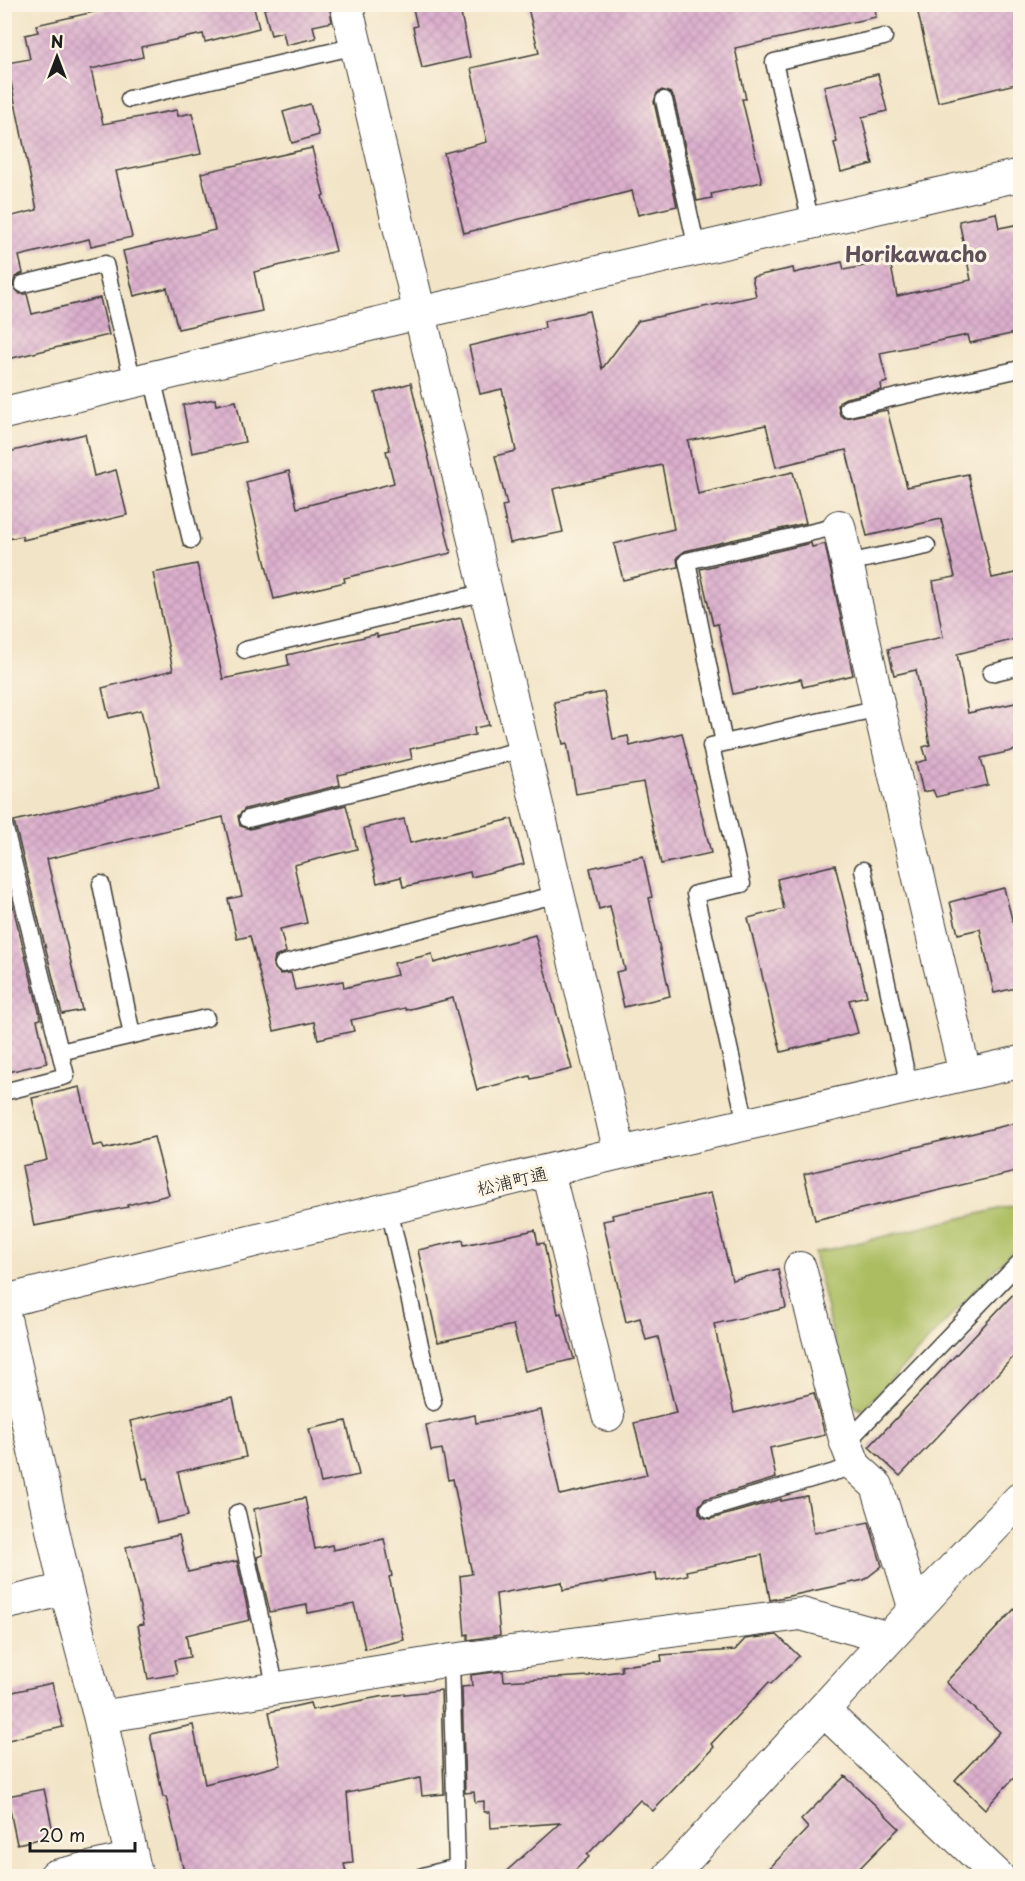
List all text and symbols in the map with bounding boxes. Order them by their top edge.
north arrow [27,27,87,87]
text: N [51,29,63,53]
district label: Horikawacho [845,237,987,269]
street label: 松浦町通 [474,1159,550,1201]
scale bar [30,1815,135,1853]
text: 20 m [39,1821,85,1848]

